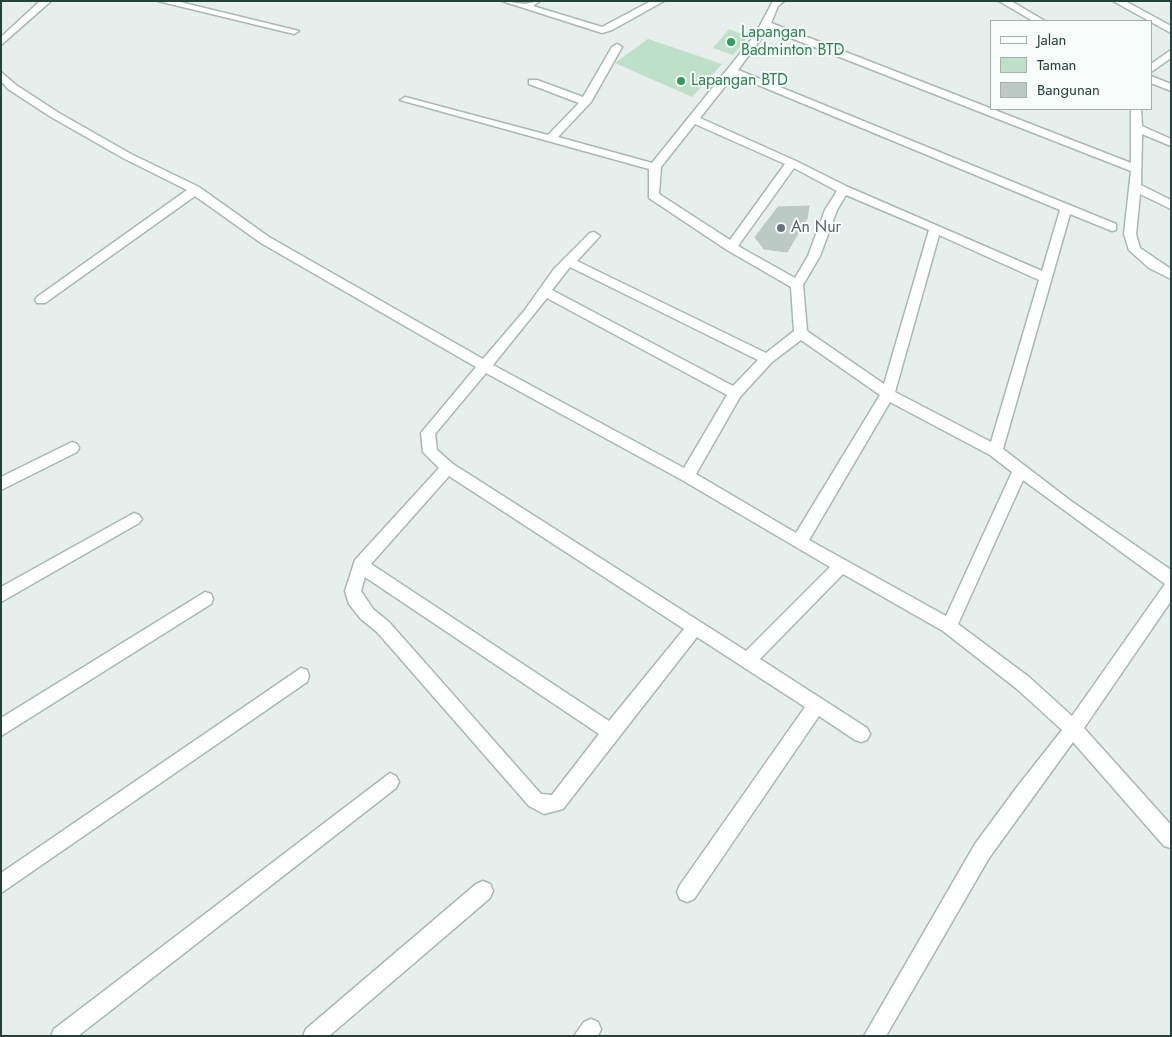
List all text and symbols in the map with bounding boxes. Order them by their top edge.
legend [990,20,1152,110]
place label: Lapangan Badminton BTD [741,23,844,61]
text: Jalan [1037,29,1066,51]
marker: Lapangan Badminton BTD [725,36,737,48]
text: Taman [1037,54,1076,76]
place label: Lapangan BTD [691,71,788,91]
marker: Lapangan BTD [675,75,687,87]
text: Bangunan [1037,79,1100,101]
place label: An Nur [791,218,841,238]
marker: An Nur [775,222,787,234]

